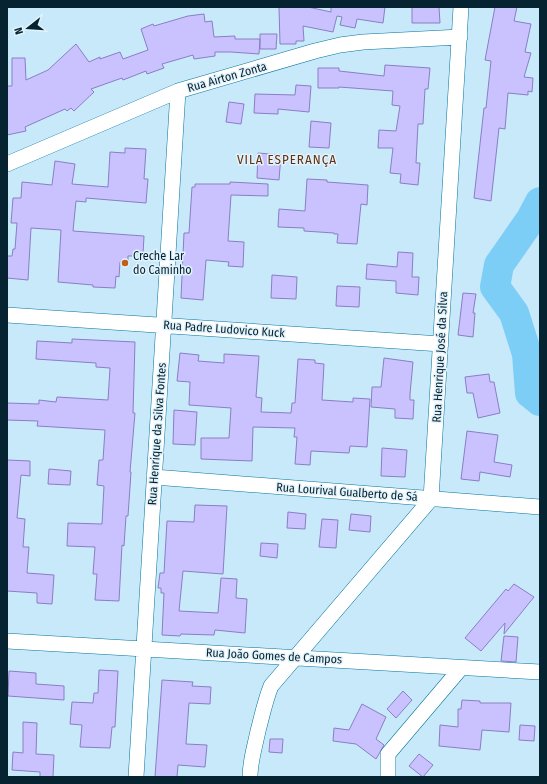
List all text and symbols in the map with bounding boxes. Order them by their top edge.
north arrow [8,8,48,48]
text: N [12,26,26,36]
street label: Rua Airton Zonta [186,59,268,95]
district label: VILA ESPERANÇA [237,152,337,167]
place label: Creche Lar do Caminho [133,249,192,277]
marker: Creche Lar do Caminho [120,258,130,268]
street label: Rua Henrique José da Silva [430,291,450,423]
street label: Rua Padre Ludovico Kuck [163,318,286,340]
street label: Rua Henrique da Silva Fontes [145,362,169,506]
street label: Rua Lourival Gualberto de Sá [276,480,418,504]
street label: Rua João Gomes de Campos [206,645,342,667]

